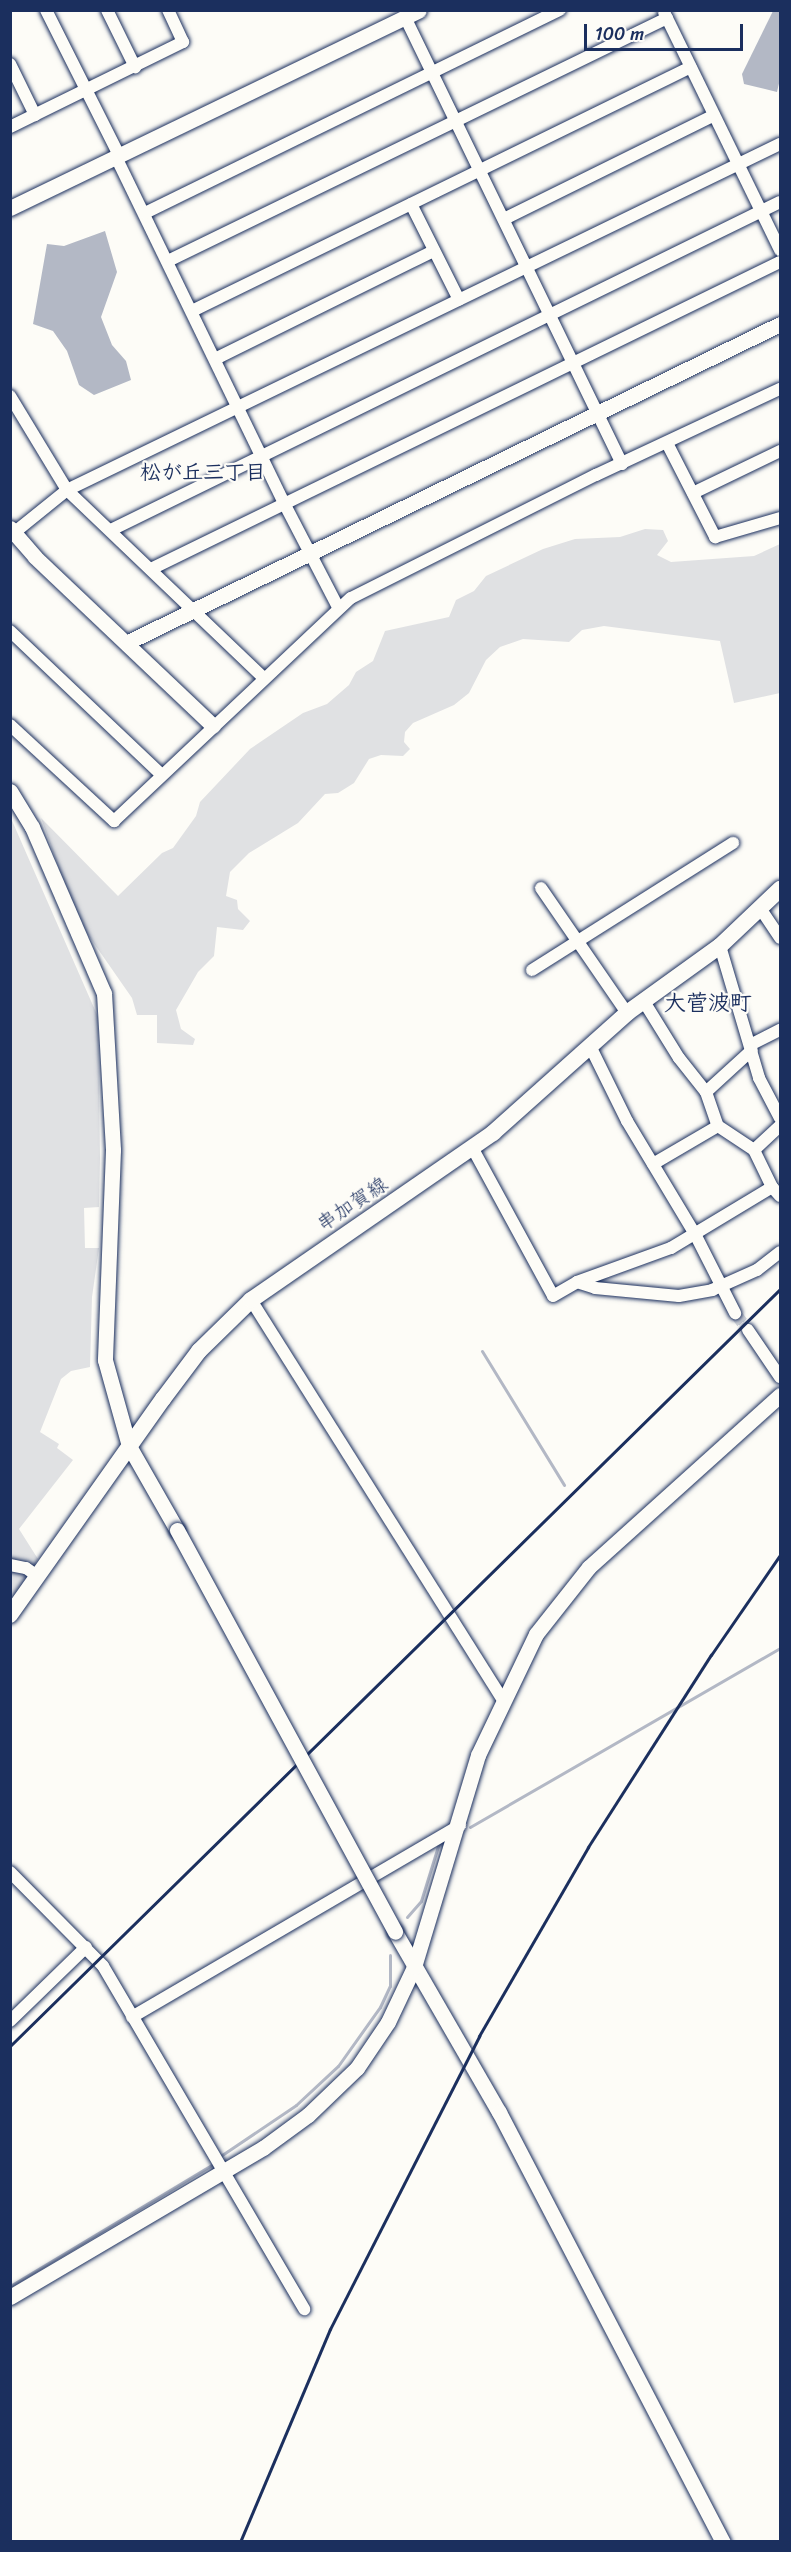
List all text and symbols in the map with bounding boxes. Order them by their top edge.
scale bar [587,12,746,50]
text: 100 m [595,18,644,50]
district label: 松が丘三丁目 [140,459,266,485]
district label: 大菅波町 [664,990,752,1016]
street label: 串加賀線 [312,1172,392,1236]

